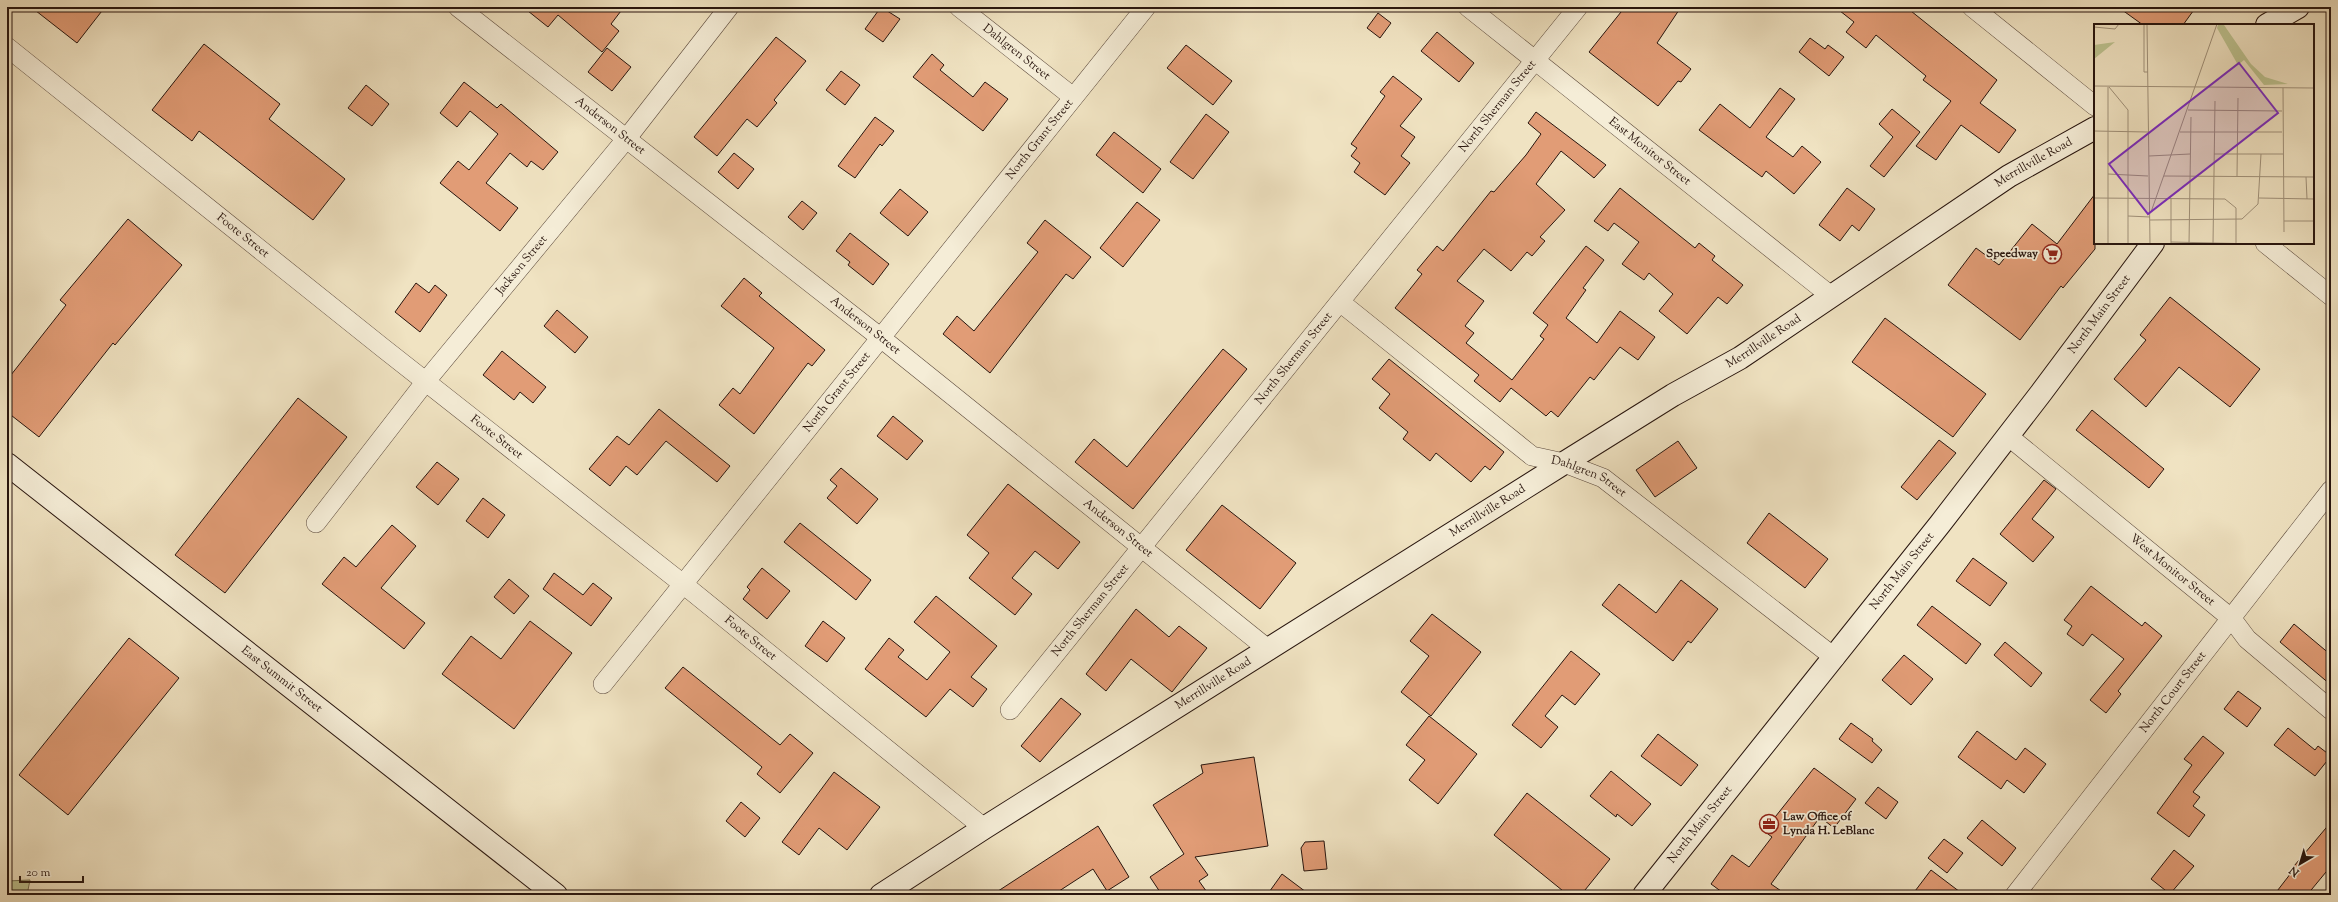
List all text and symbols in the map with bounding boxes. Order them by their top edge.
street label: Dahlgren Street [979,20,1054,85]
inset map [2094,24,2314,244]
street label: North Sherman Street [1455,56,1541,157]
street label: Anderson Street [571,93,649,159]
street label: North Grant Street [1002,95,1078,184]
street label: East Monitor Street [1604,113,1695,190]
street label: Merrillville Road [1991,133,2076,192]
street label: Foote Street [213,209,273,262]
street label: Jackson Street [491,231,552,300]
supermarket icon: Speedway [2041,243,2063,265]
place label: Speedway [1986,245,2038,263]
street label: North Main Street [2064,271,2135,358]
street label: Anderson Street [826,292,904,359]
street label: North Sherman Street [1251,308,1337,409]
street label: Merrillville Road [1723,310,1805,373]
street label: North Grant Street [799,348,875,436]
street label: Foote Street [466,411,527,464]
street label: Dahlgren Street [1549,451,1630,502]
street label: Merrillville Road [1446,480,1529,542]
street label: Anderson Street [1079,495,1157,562]
street label: North Main Street [1866,529,1939,614]
street label: West Monitor Street [2126,530,2219,611]
street label: North Sherman Street [1047,560,1133,661]
street label: Foote Street [720,612,780,665]
street label: East Summit Street [237,642,326,717]
street label: North Court Street [2135,648,2211,737]
street label: Merrillville Road [1172,653,1255,714]
street label: North Main Street [1663,782,1737,867]
place label: Law Office of Lynda H. LeBlanc [1782,808,1875,840]
office icon: Law Office of Lynda H. LeBlanc [1758,813,1780,835]
north arrow [2280,844,2320,884]
scale bar [20,858,83,884]
text: N [2286,862,2304,881]
text: 20 m [26,864,51,882]

